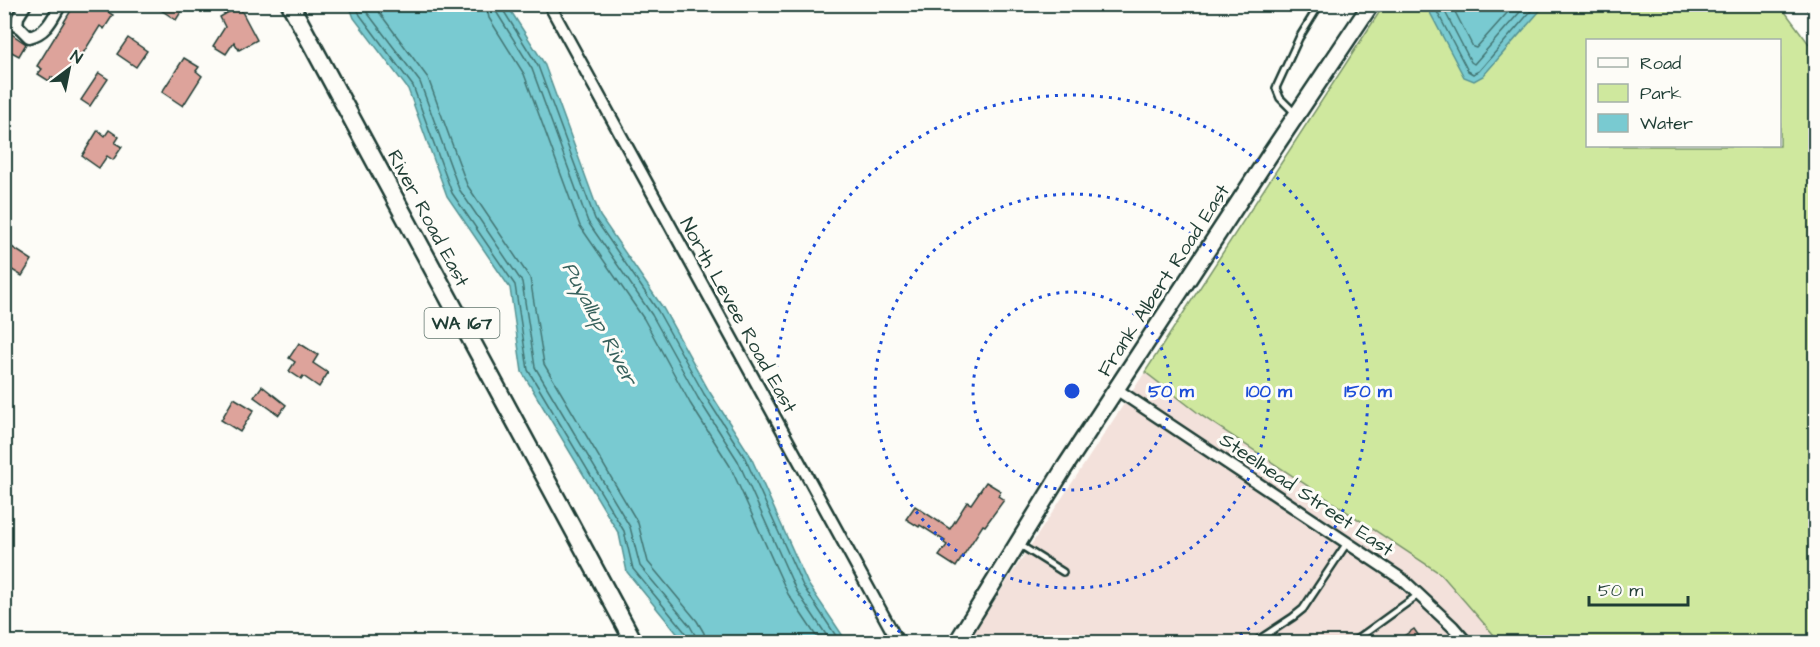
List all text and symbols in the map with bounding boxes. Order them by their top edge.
north arrow [39,39,99,99]
legend [1586,39,1781,147]
text: N [66,45,87,69]
text: Road [1640,51,1681,76]
text: Park [1640,81,1682,106]
text: Water [1640,111,1693,136]
street label: River Road East [380,145,476,292]
street label: Frank Albert Road East [1091,179,1237,382]
street label: North Levee Road East [673,213,804,418]
water label: Puyallup River [554,257,645,393]
road number: WA 167 [424,308,500,338]
text: 50 m [1148,379,1195,404]
text: 100 m [1246,379,1293,404]
text: 150 m [1344,379,1393,404]
centre of rings [1062,381,1082,401]
street label: Steelhead Street East [1214,426,1399,564]
scale bar [1589,569,1688,607]
text: 50 m [1598,578,1643,603]

